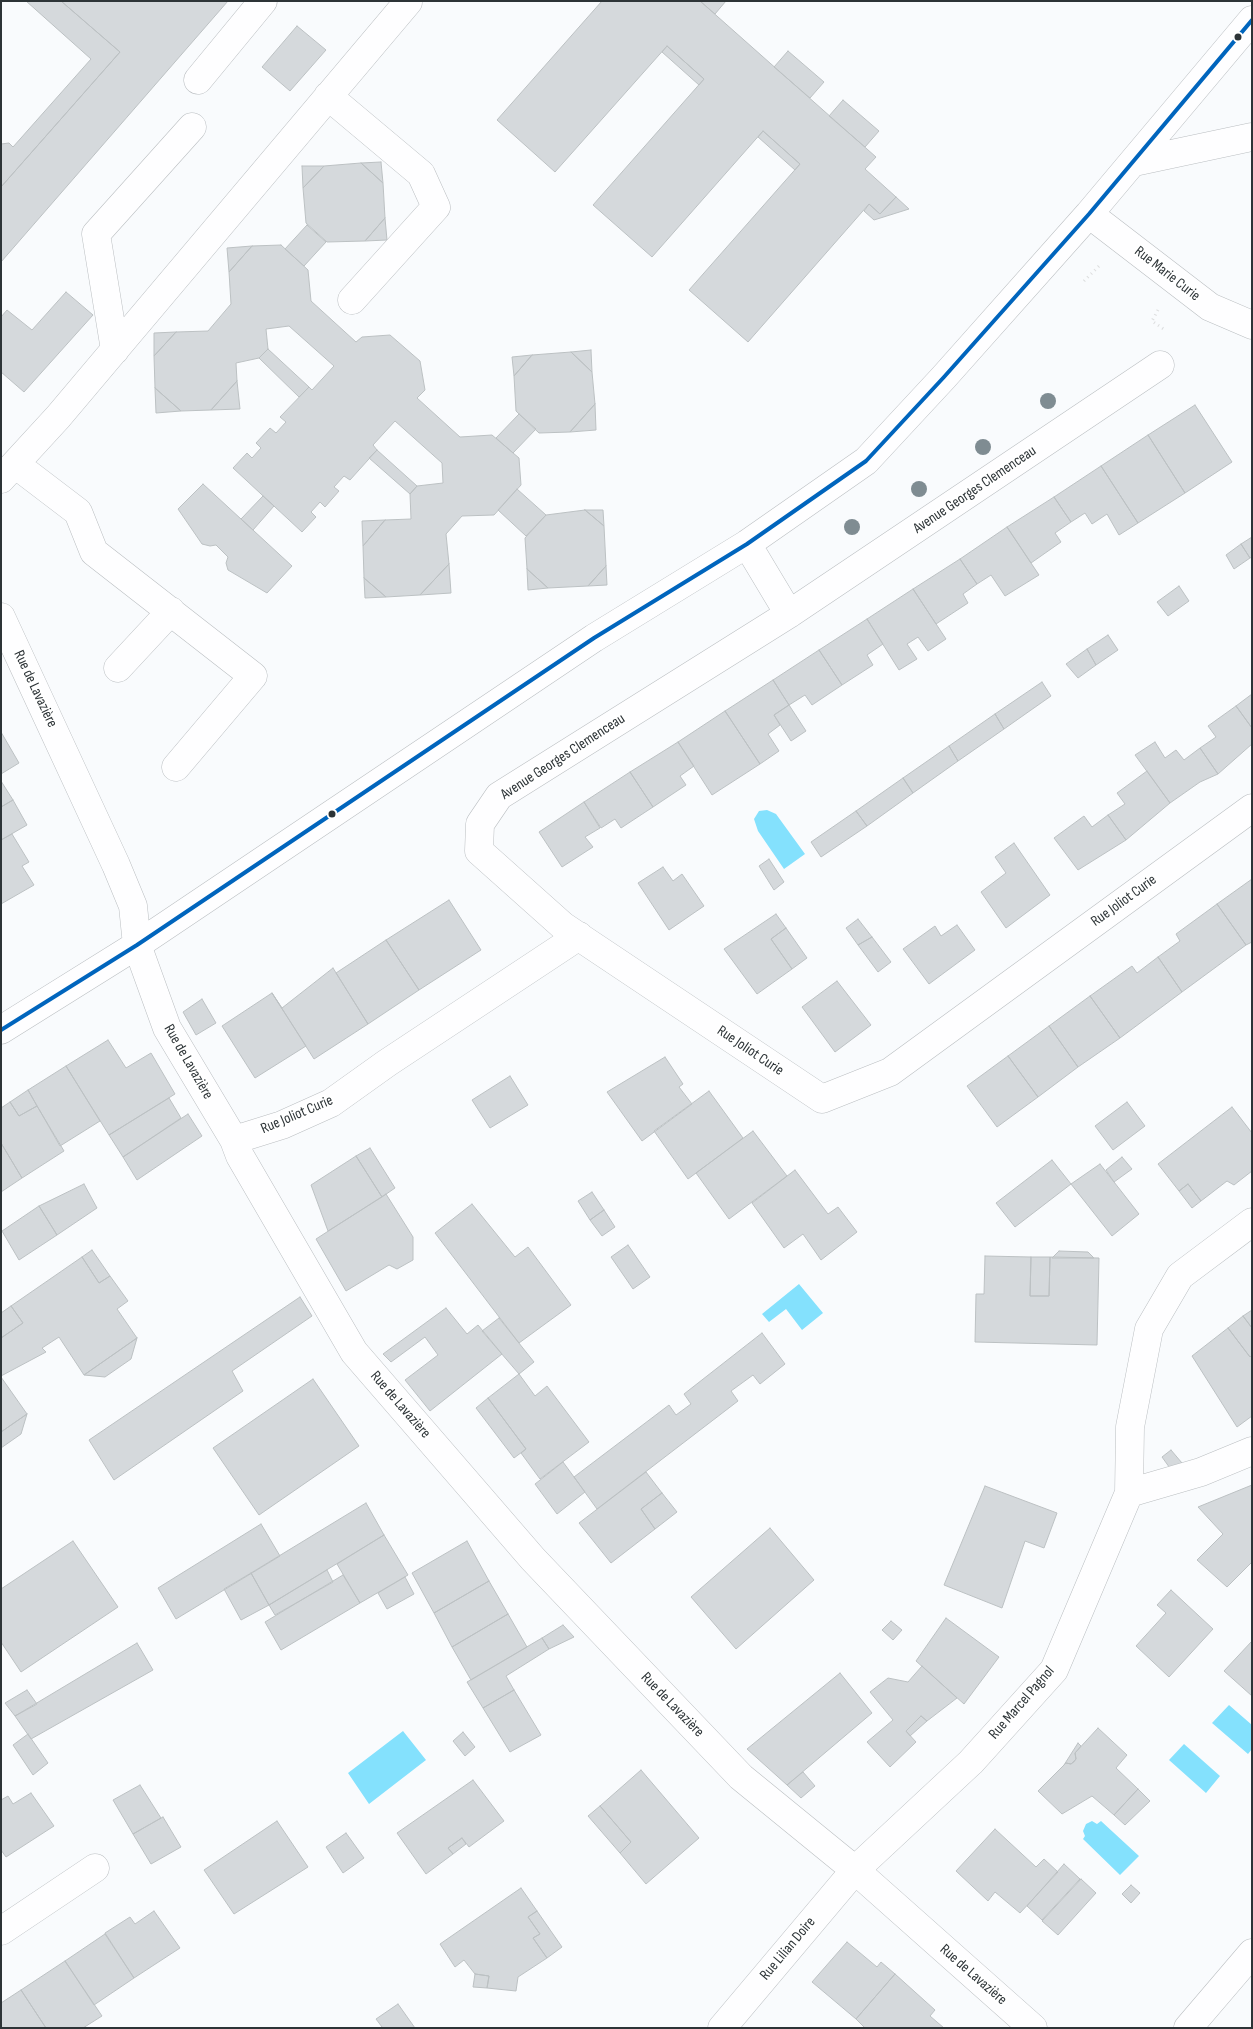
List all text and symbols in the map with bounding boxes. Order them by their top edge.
unlabelled marker [1233,32,1243,42]
street label: Rue Marie Curie [1131,243,1203,305]
street label: Avenue Georges Clemenceau [910,442,1040,538]
street label: Rue de Lavazière [9,648,61,730]
street label: Avenue Georges Clemenceau [497,710,629,804]
unlabelled marker [327,809,337,819]
street label: Rue Joliot Curie [1088,871,1160,931]
street label: Rue de Lavazière [159,1021,217,1103]
street label: Rue Joliot Curie [713,1022,787,1080]
street label: Rue Joliot Curie [258,1092,336,1138]
street label: Rue de Lavazière [366,1368,434,1442]
street label: Rue Marcel Pagnol [985,1663,1059,1743]
street label: Rue de Lavazière [637,1669,707,1741]
street label: Rue Lilian Doire [756,1914,820,1984]
street label: Rue de Lavazière [936,1941,1010,2009]

